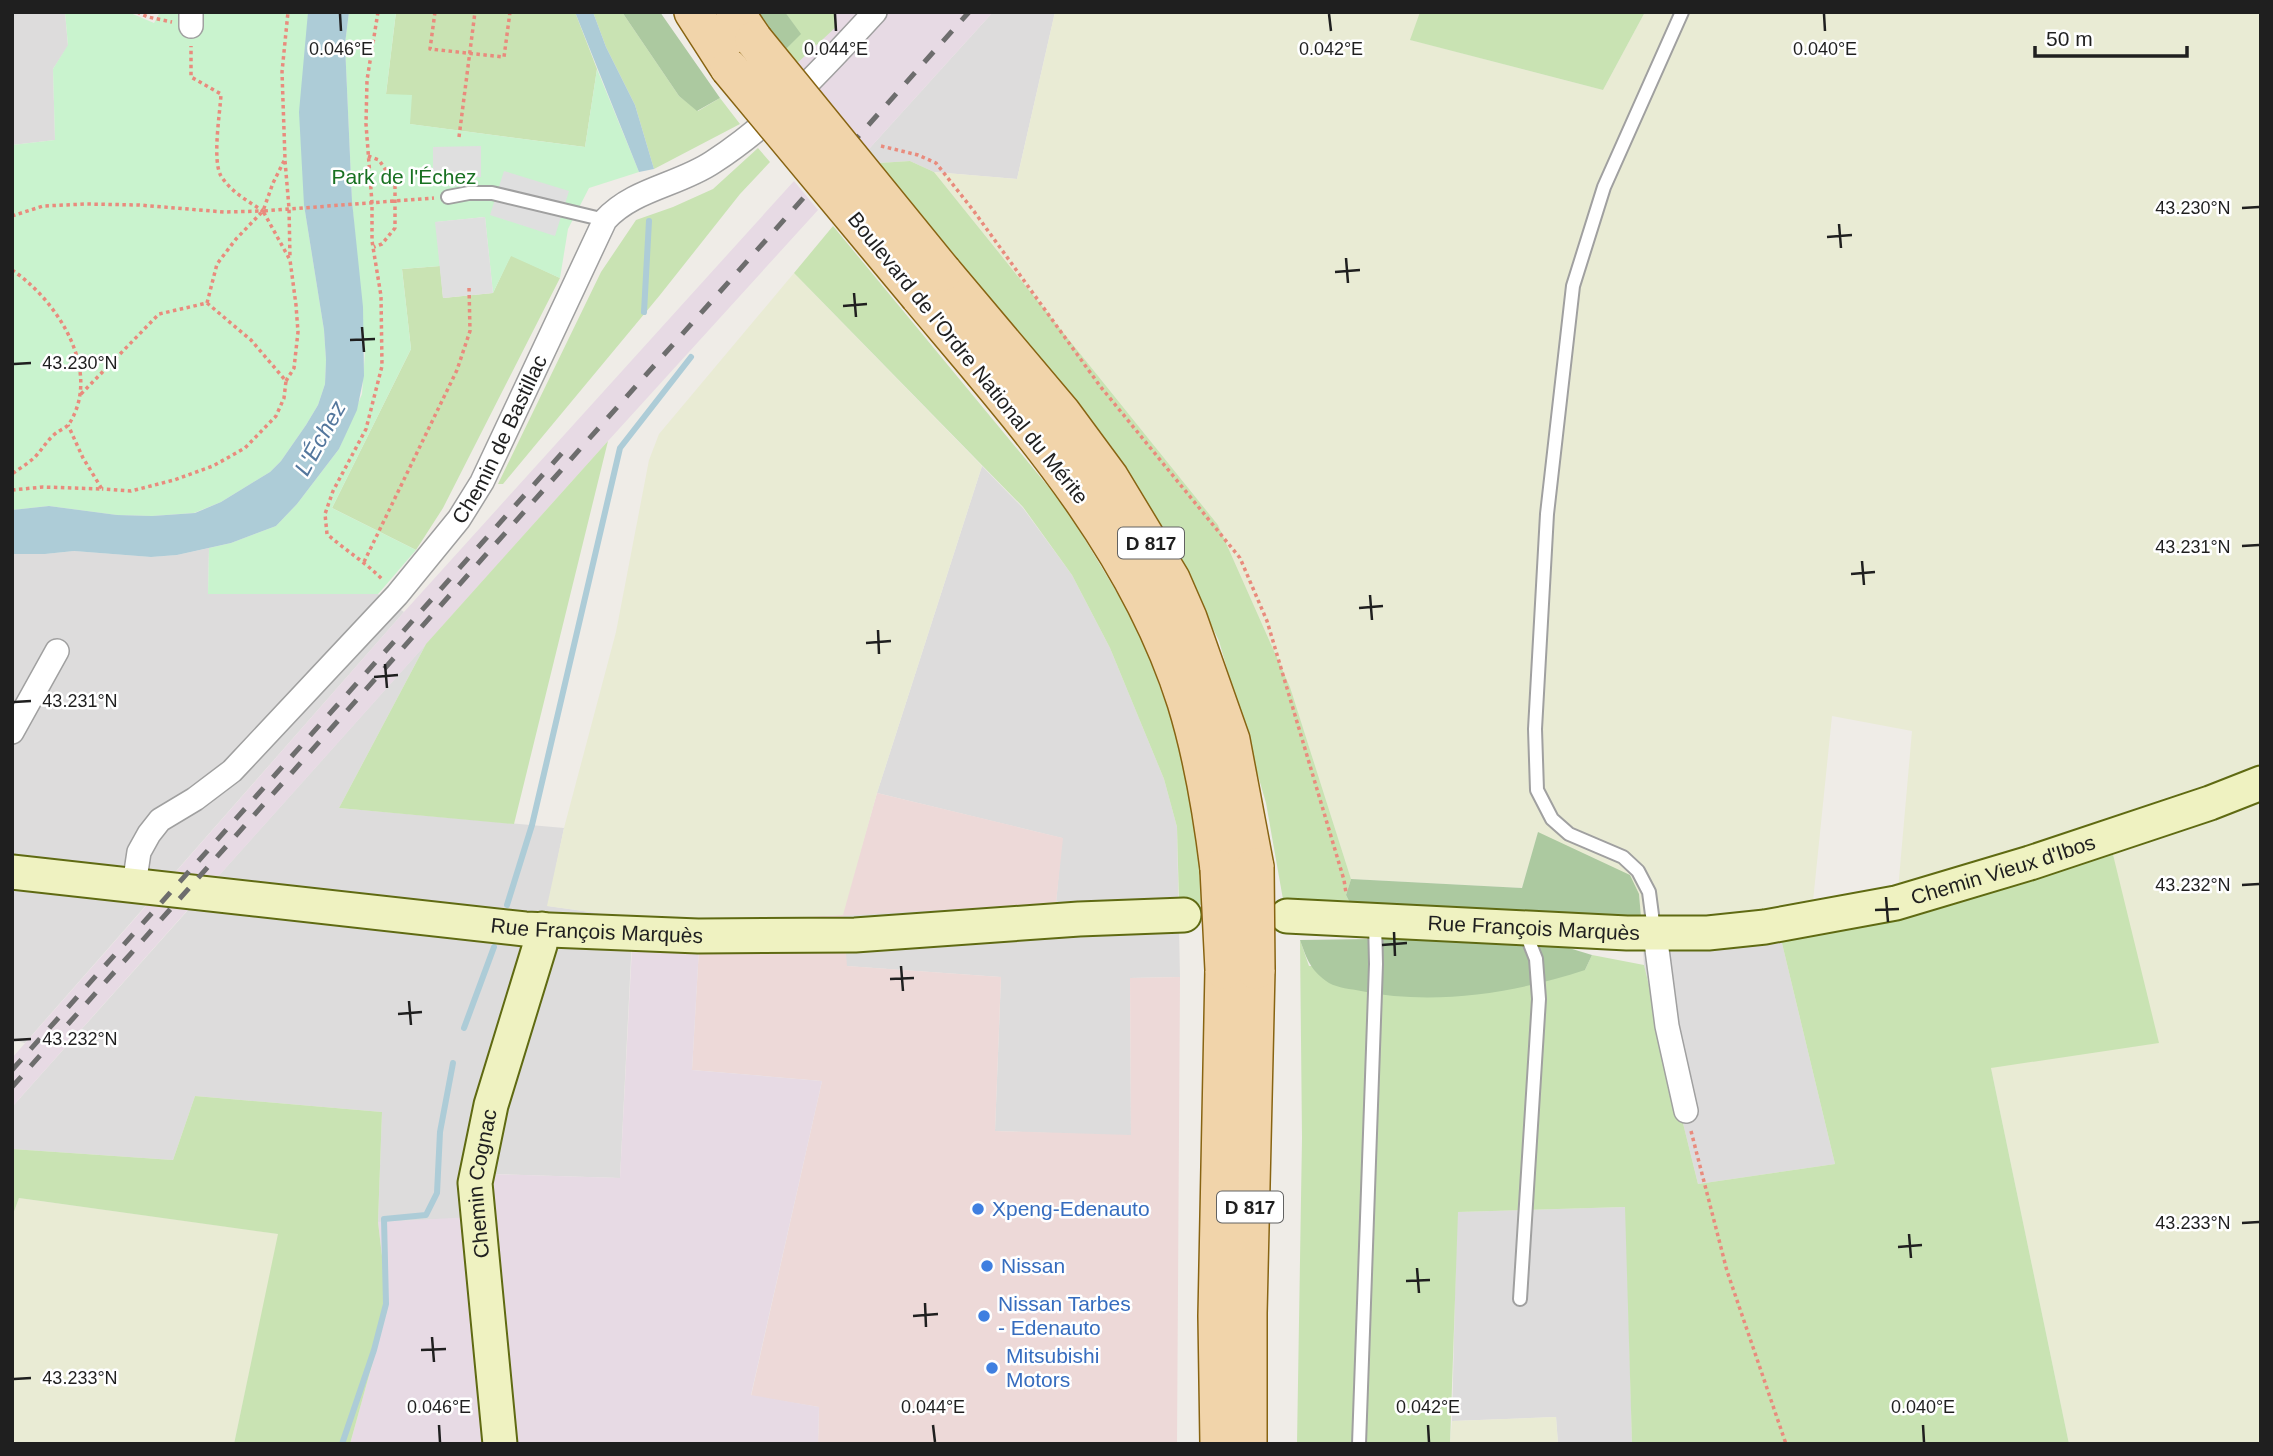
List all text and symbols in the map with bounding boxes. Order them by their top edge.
scale bar [2035,14,2187,58]
text: 50 m [2046,27,2093,50]
text: 0.046°E [309,39,373,59]
text: 0.044°E [804,39,868,59]
text: 0.042°E [1299,39,1363,59]
text: 0.040°E [1793,39,1857,59]
park label: Park de l'Échez [331,165,477,188]
text: 43.230°N [2155,198,2231,218]
street label: Boulevard de l'Ordre National du Mérite [844,207,1093,508]
street label: Chemin de Bastillac [447,351,551,528]
text: 43.230°N [42,353,118,373]
water label: L'Échez [289,396,351,480]
road number: D 817 [1118,528,1184,558]
text: 43.231°N [2155,537,2231,557]
text: 43.231°N [42,691,118,711]
street label: Chemin Vieux d'Ibos [1908,830,2098,909]
text: 43.232°N [2155,875,2231,895]
street label: Rue François Marquès [1427,911,1640,944]
street label: Rue François Marquès [490,913,703,947]
text: 43.232°N [42,1029,118,1049]
street label: Chemin Cognac [463,1107,501,1259]
road number: D 817 [1217,1191,1283,1222]
place label: Xpeng-Edenauto [992,1197,1150,1220]
marker: Xpeng-Edenauto [970,1201,986,1217]
text: 43.233°N [2155,1213,2231,1233]
place label: Nissan [1001,1254,1065,1277]
marker: Nissan [979,1258,995,1274]
place label: Nissan Tarbes - Edenauto [998,1292,1131,1339]
marker: Nissan Tarbes - Edenauto [976,1308,992,1324]
place label: Mitsubishi Motors [1006,1344,1099,1391]
marker: Mitsubishi Motors [984,1360,1000,1376]
text: 43.233°N [42,1368,118,1388]
text: 0.046°E [407,1397,471,1417]
text: 0.044°E [901,1397,965,1417]
text: 0.042°E [1396,1397,1460,1417]
text: 0.040°E [1891,1397,1955,1417]

